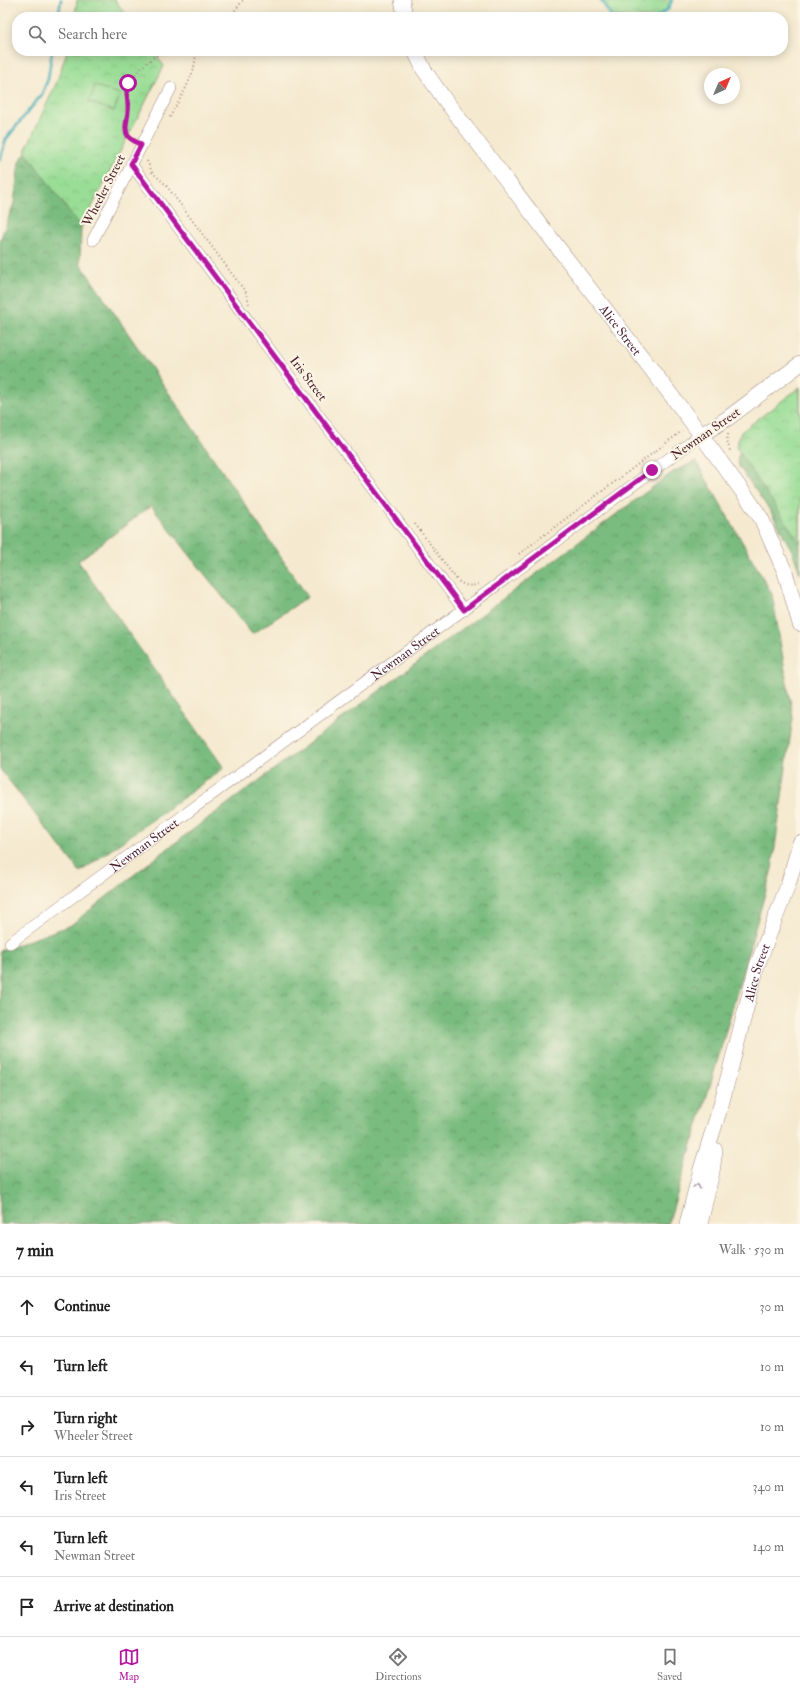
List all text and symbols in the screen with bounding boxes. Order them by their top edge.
search box [12,12,788,56]
icon: search [26,23,48,45]
text: Search here [58,25,127,44]
north arrow [704,68,740,104]
route start [119,74,137,92]
street label: Wheeler Street [78,152,129,230]
street label: Alice Street [595,301,645,359]
street label: Iris Street [286,353,330,404]
street label: Newman Street [668,404,743,464]
route end [643,461,661,479]
street label: Newman Street [368,623,443,684]
street label: Newman Street [107,815,182,876]
street label: Alice Street [741,942,774,1004]
one-way arrow [692,1183,701,1190]
text: 7 min [16,1240,54,1261]
text: Walk · 530 m [719,1242,784,1258]
icon: ahead [16,1296,38,1318]
text: Continue [54,1297,110,1316]
text: 30 m [760,1299,784,1315]
icon: left [16,1356,38,1378]
text: Turn left [54,1357,108,1376]
text: 10 m [760,1359,784,1375]
text: Turn right [54,1409,117,1428]
icon: right [16,1416,38,1438]
text: 10 m [760,1419,784,1435]
text: Wheeler Street [54,1428,133,1444]
text: Turn left [54,1469,108,1488]
icon: left [16,1476,38,1498]
text: 340 m [753,1479,784,1495]
text: Iris Street [54,1488,106,1504]
text: Turn left [54,1529,108,1548]
icon: left [16,1536,38,1558]
text: 140 m [753,1539,784,1555]
text: Newman Street [54,1548,135,1564]
icon: arrive [16,1596,38,1618]
text: Arrive at destination [54,1597,174,1616]
tab: Map [118,1646,140,1683]
tab: Directions [375,1646,422,1683]
tab: Saved [657,1646,682,1683]

